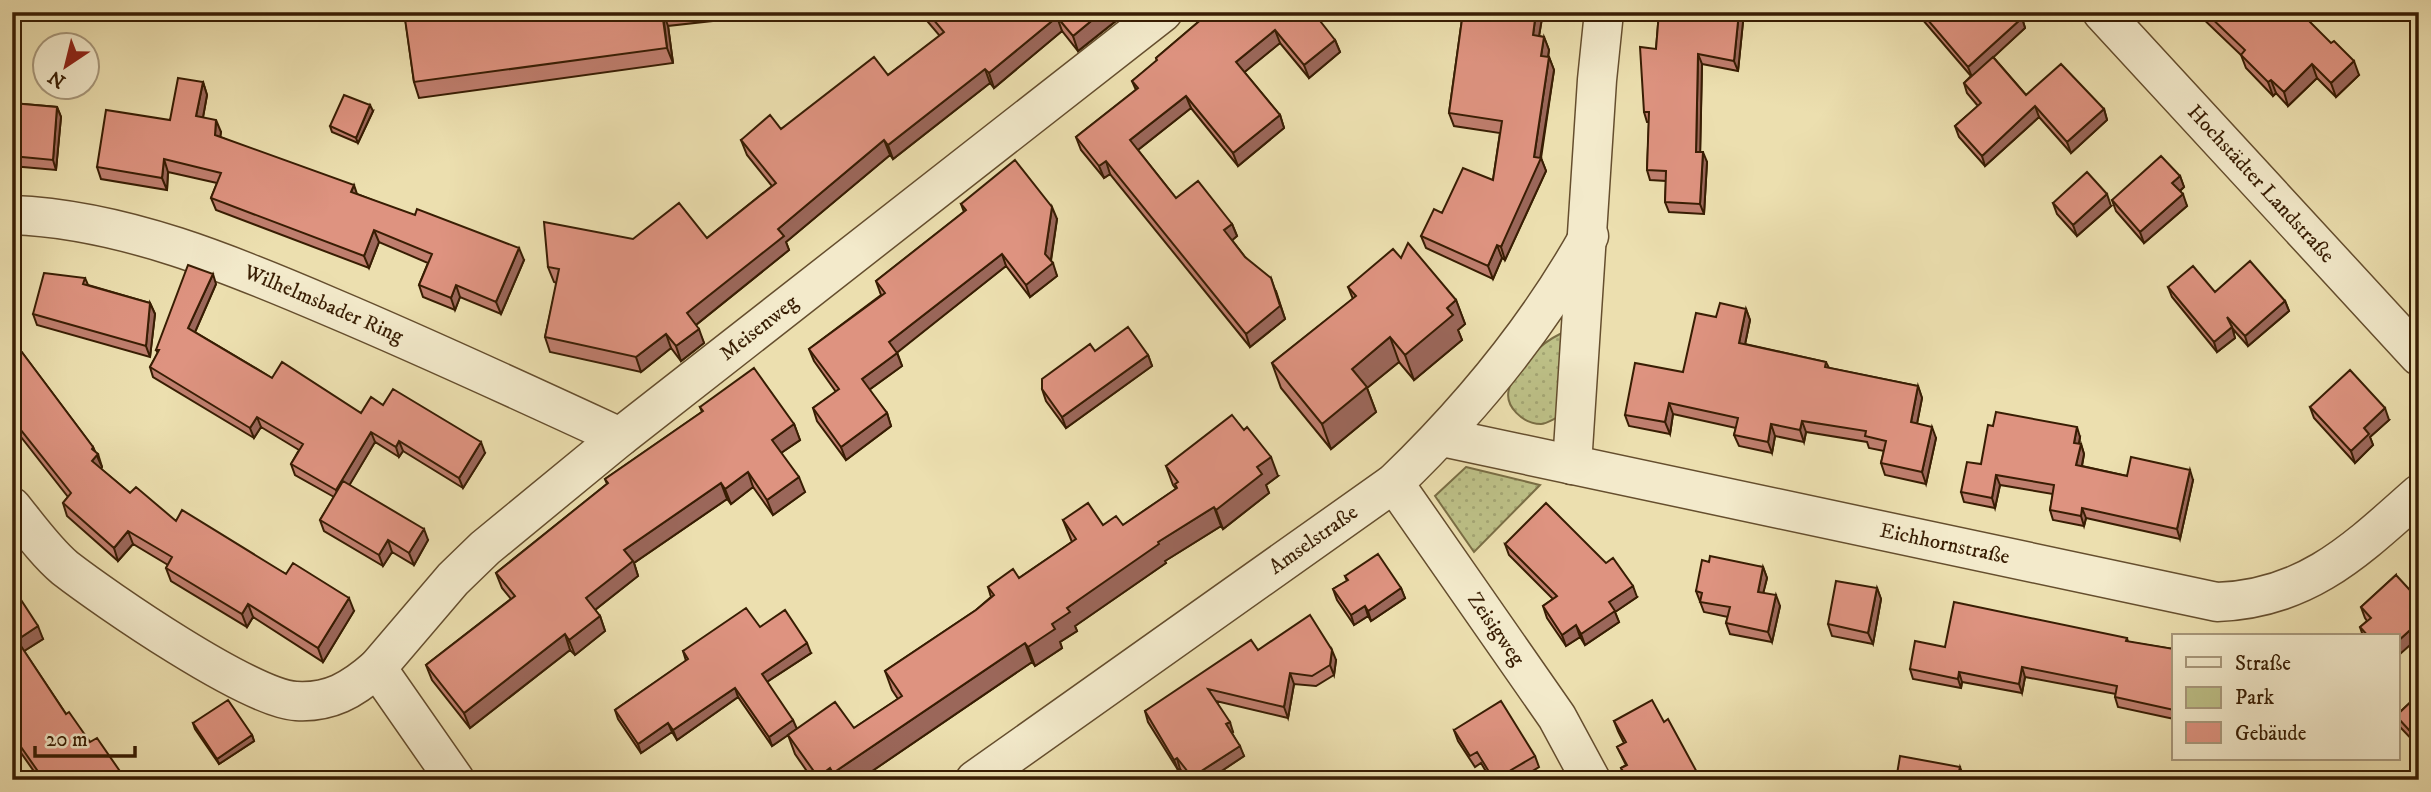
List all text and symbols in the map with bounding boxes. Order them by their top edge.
north arrow [32,32,102,102]
text: N [44,65,70,93]
street label: Hochstädter Landstraße [2181,100,2340,269]
street label: Wilhelmsbader Ring [239,259,408,350]
street label: Meisenweg [715,289,804,367]
street label: Amselstraße [1264,499,1363,580]
street label: Eichhornstraße [1877,518,2012,571]
street label: Zeisigweg [1461,588,1531,671]
legend [2172,634,2400,760]
text: Straße [2235,651,2291,677]
text: Park [2235,685,2275,711]
scale bar [35,715,135,759]
text: Gebäude [2235,721,2307,747]
text: 20 m [46,727,88,753]

